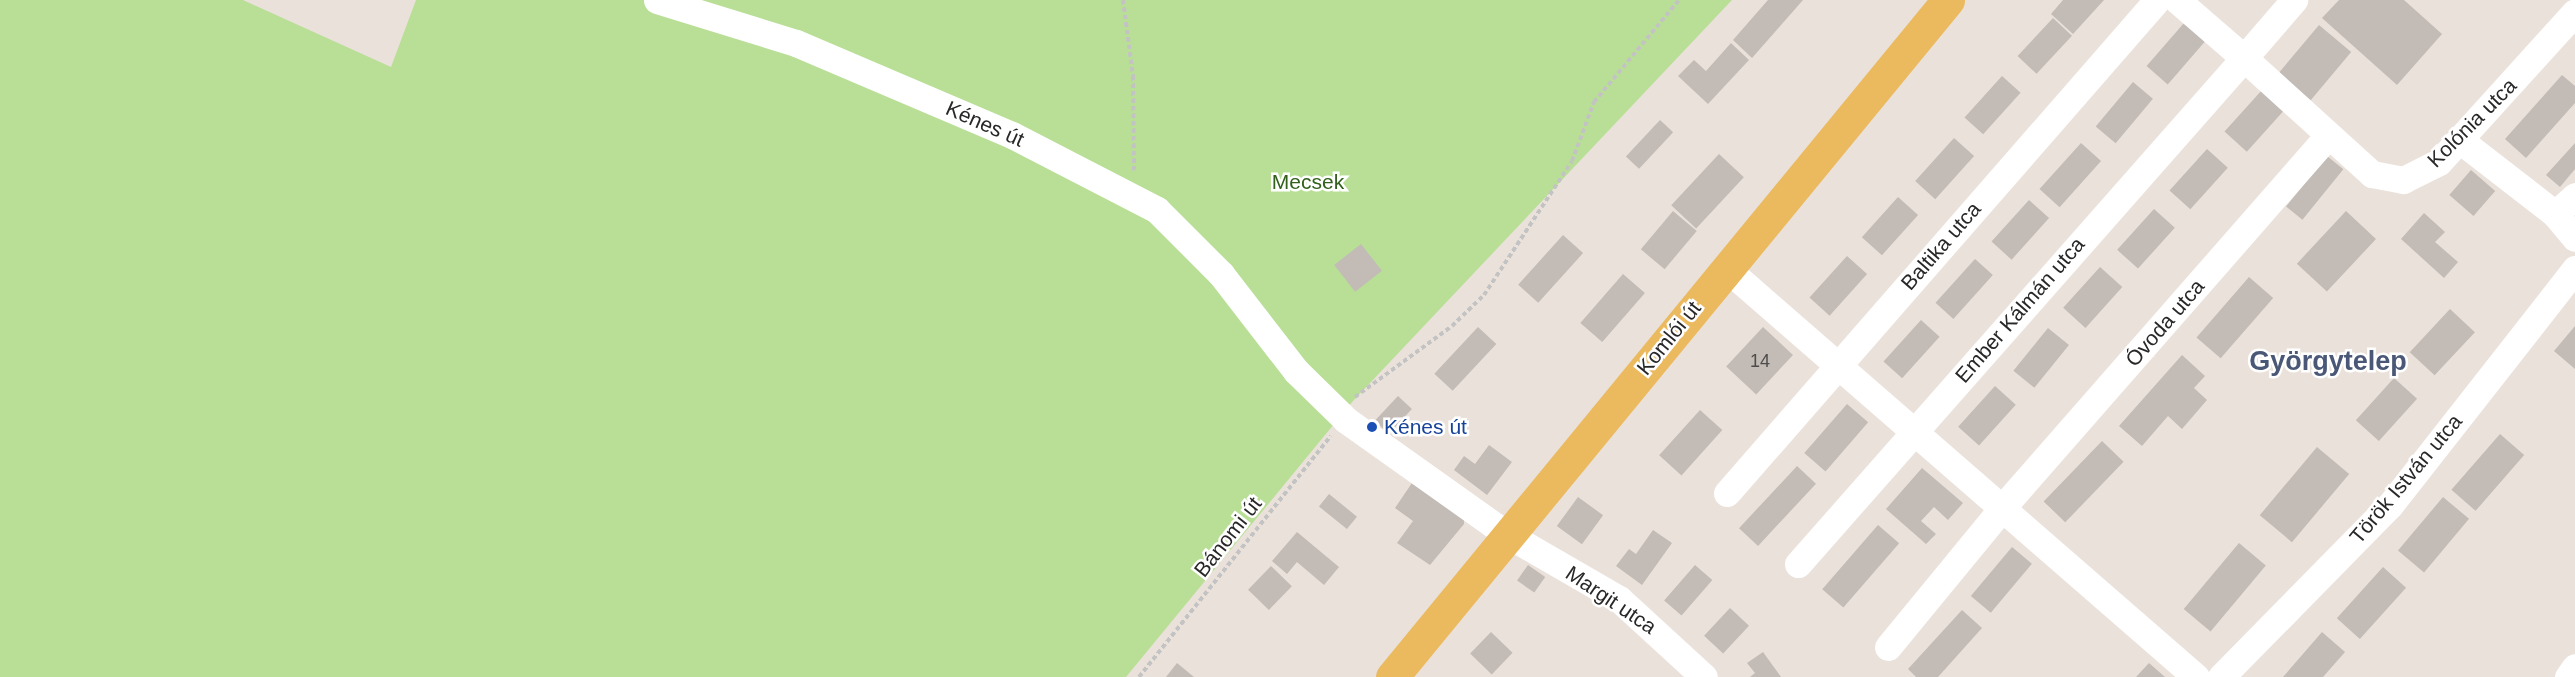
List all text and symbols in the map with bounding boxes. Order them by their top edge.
street label: Kolónia utca [2422,73,2522,173]
street label: Kénes út [942,96,1028,152]
park label: Mecsek [1272,169,1344,195]
street label: Baltika utca [1896,197,1986,295]
street label: Ember Kálmán utca [1950,232,2090,388]
street label: Óvoda utca [2120,274,2210,372]
street label: Komlói út [1632,296,1706,380]
district label: Györgytelep [2249,346,2407,378]
house number: 14 [1750,350,1770,372]
street label: Török István utca [2345,409,2467,549]
place label: Kénes út [1384,414,1467,440]
marker: Kénes út [1365,420,1379,434]
street label: Bánomi út [1189,492,1267,582]
street label: Margit utca [1561,561,1661,639]

